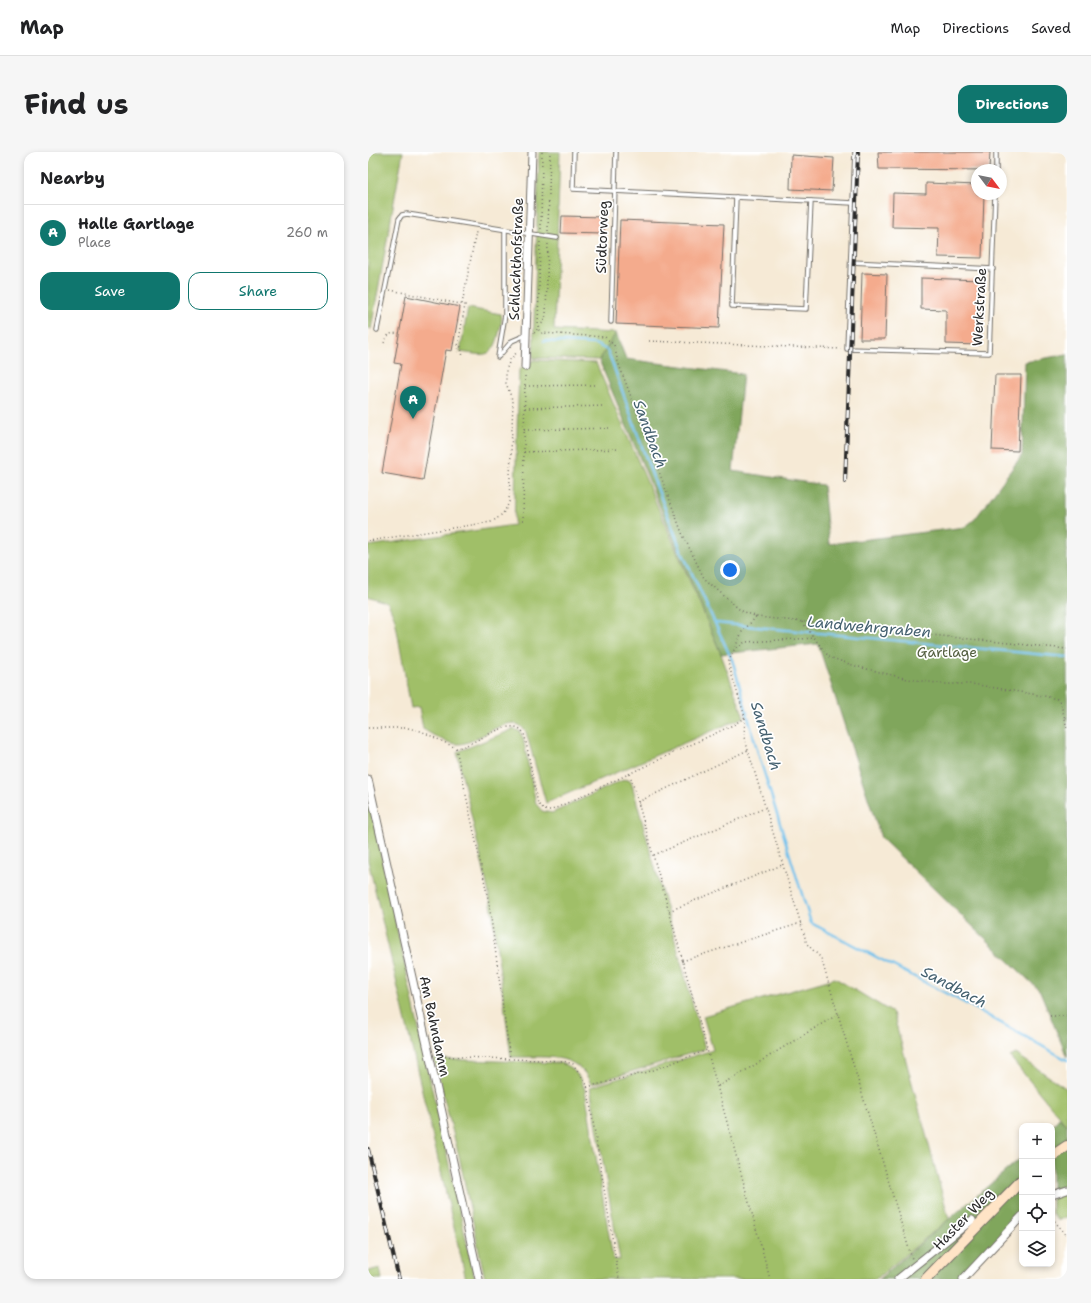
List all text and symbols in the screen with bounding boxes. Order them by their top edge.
text: Map [20,15,64,40]
text: Map [891,19,921,37]
text: Directions [943,19,1009,37]
text: Saved [1031,19,1071,37]
text: Find us [24,85,129,123]
button: Directions [958,85,1067,123]
north arrow [971,164,1007,200]
text: Nearby [40,167,105,189]
street label: Schlachthofstraße [505,197,527,321]
street label: Südtorweg [592,200,612,274]
text: Halle Gartlage [78,214,195,234]
text: A [48,224,58,241]
text: 260 m [286,224,328,241]
text: Place [78,234,111,251]
street label: Werkstraße [968,267,990,347]
button: Save [40,272,180,310]
button: Share [188,272,328,310]
pin: A [400,386,426,419]
water label: Sandbach [628,397,672,471]
your location [720,560,740,580]
water label: Landwehrgraben [806,612,932,642]
park label: Gartlage [917,643,977,661]
water label: Sandbach [746,699,786,773]
water label: Sandbach [918,961,990,1013]
street label: Am Bahndamm [416,974,454,1078]
map controls [1019,1123,1055,1267]
button: + [1019,1123,1055,1159]
button: − [1019,1159,1055,1195]
street label: Haster Weg [929,1184,997,1254]
button: locate [1019,1195,1055,1231]
button: layers [1019,1231,1055,1267]

